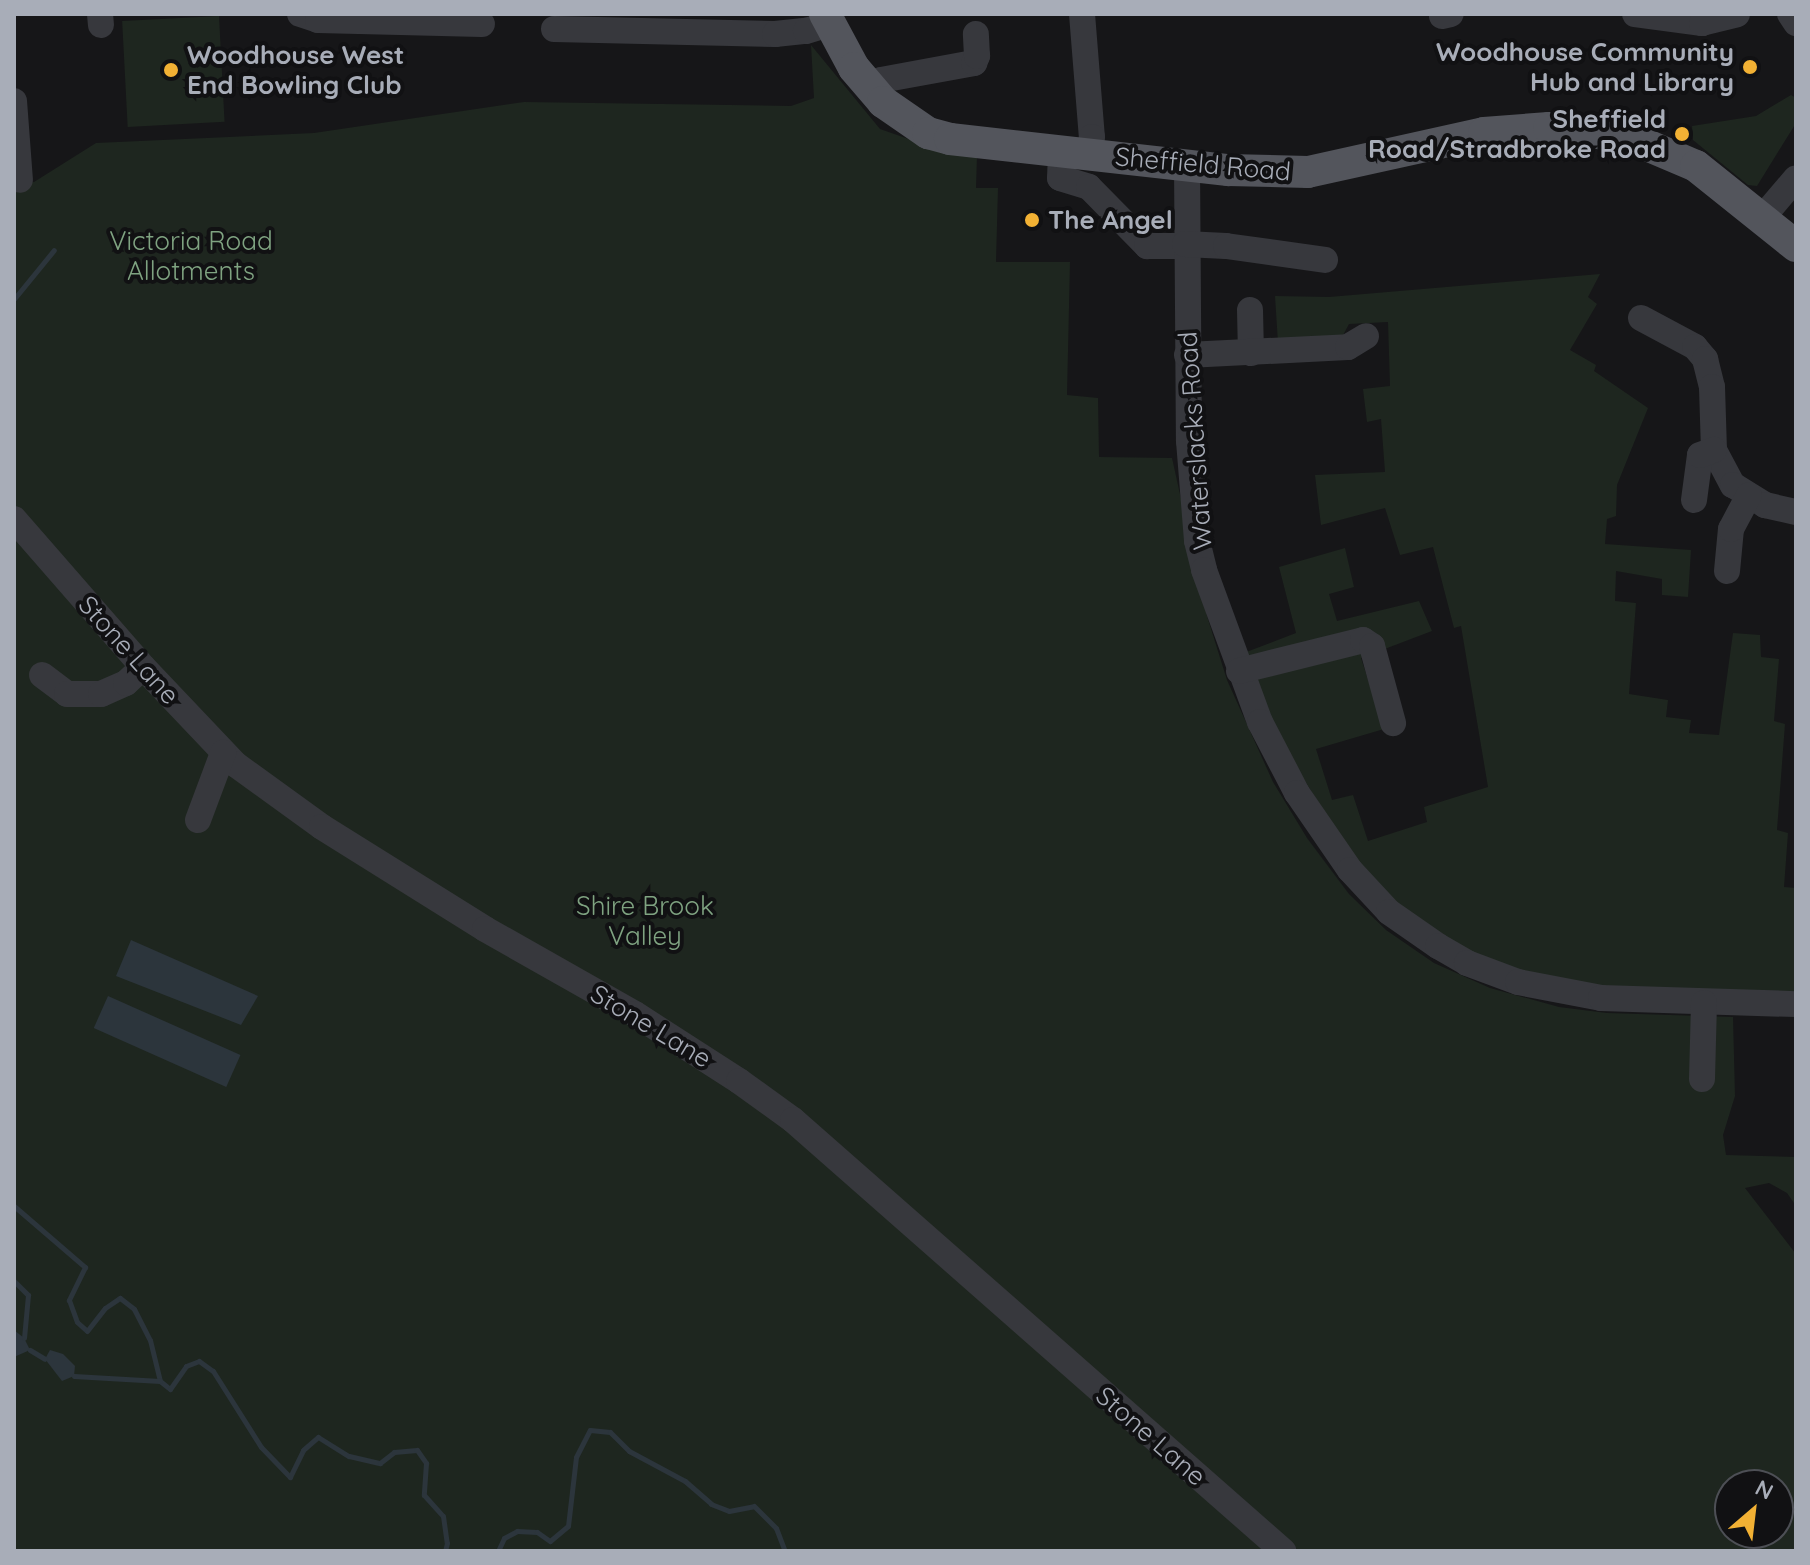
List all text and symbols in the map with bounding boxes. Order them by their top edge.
place label: Woodhouse Community Hub and Library [1436,36,1734,98]
place label: Woodhouse West End Bowling Club [187,39,404,100]
marker: Woodhouse Community Hub and Library [1741,58,1759,76]
marker: Woodhouse West End Bowling Club [162,61,180,79]
place label: Sheffield Road/Stradbroke Road [1368,103,1666,164]
marker: Sheffield Road/Stradbroke Road [1673,125,1691,143]
street label: Sheffield Road [1114,141,1292,187]
place label: The Angel [1048,204,1173,236]
marker: The Angel [1023,211,1041,229]
park label: Victoria Road Allotments [109,225,273,286]
street label: Waterslacks Road [1172,331,1218,551]
street label: Stone Lane [72,589,186,711]
park label: Shire Brook Valley [576,890,714,952]
street label: Stone Lane [585,978,717,1074]
street label: Stone Lane [1090,1380,1212,1492]
north arrow [1714,1469,1794,1549]
text: N [1751,1473,1778,1506]

